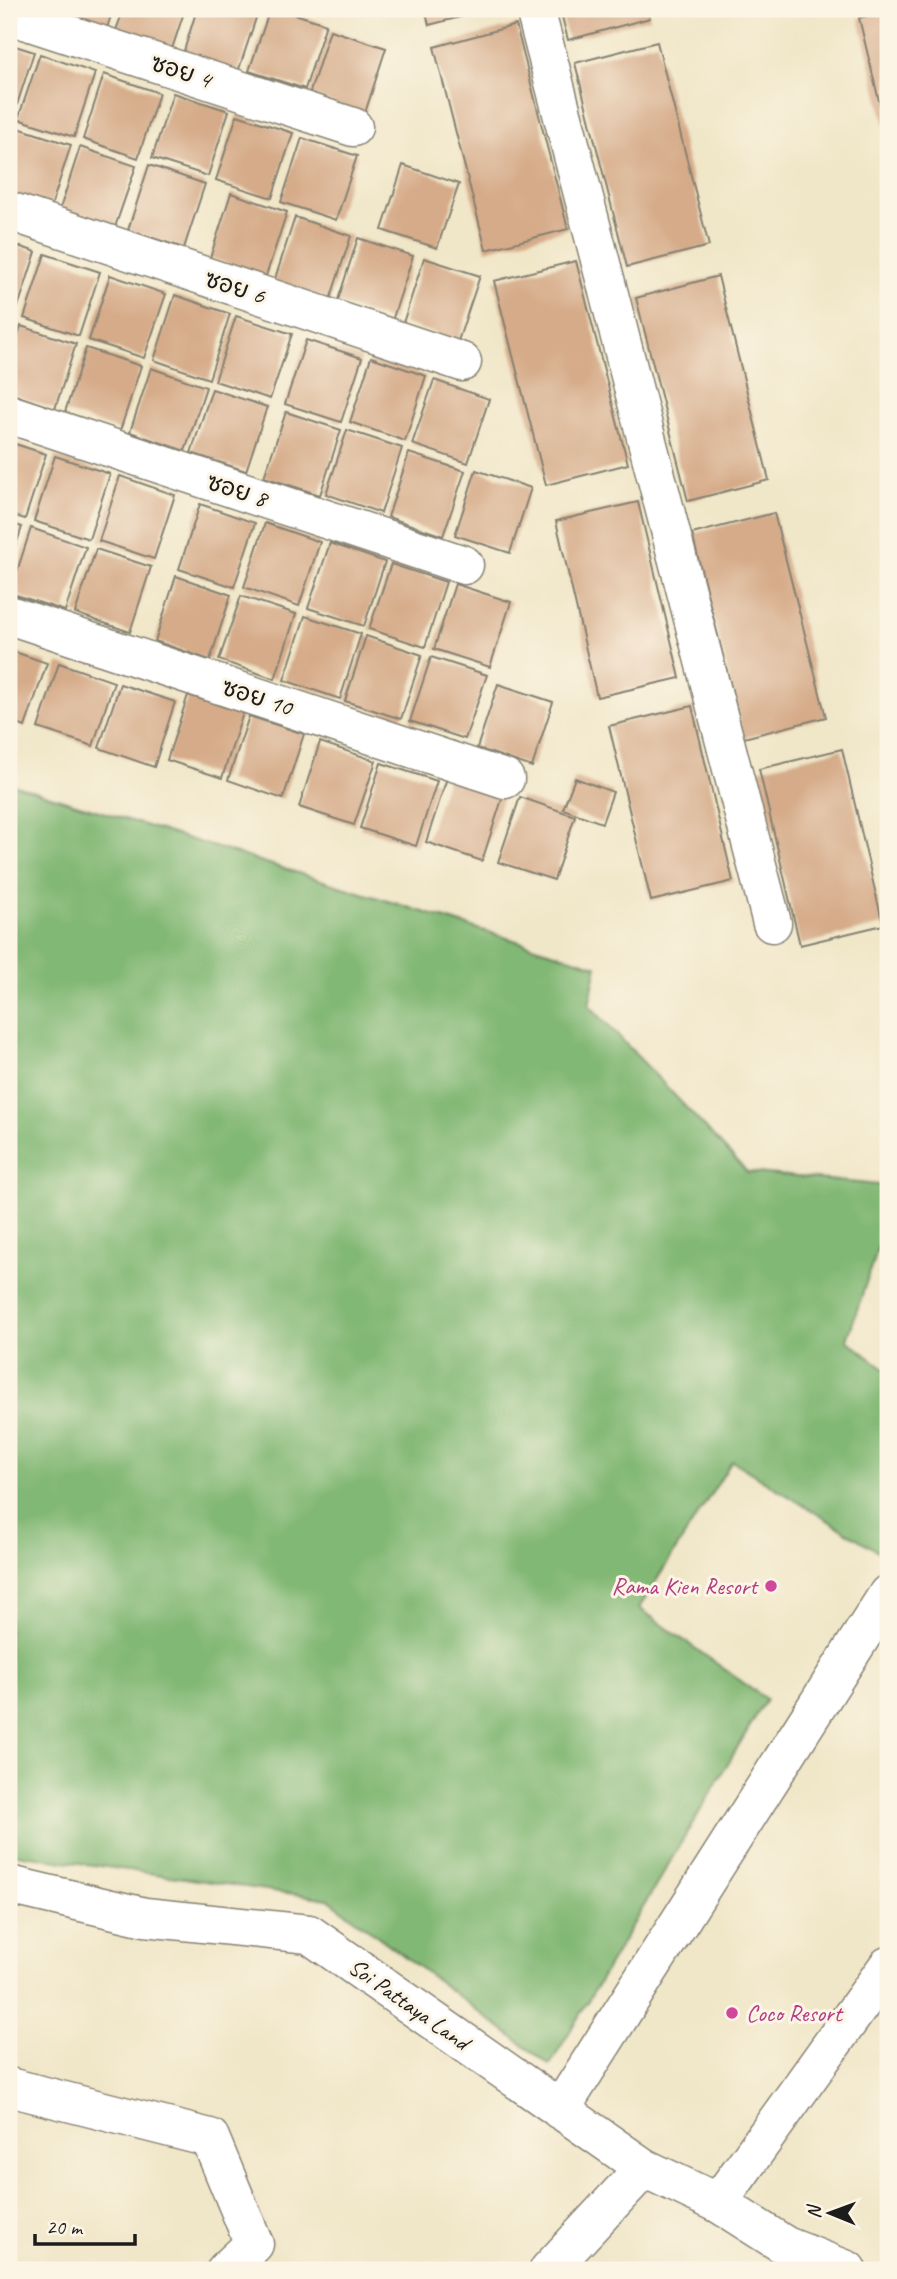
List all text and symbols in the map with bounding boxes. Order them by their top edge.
street label: ซอย 4 [147,47,217,95]
street label: ซอย 6 [201,263,270,311]
street label: ซอย 8 [203,466,273,514]
street label: ซอย 10 [218,672,298,723]
place label: Rama Kien Resort [611,1571,759,1601]
marker: Rama Kien Resort [763,1578,779,1594]
street label: Soi Pattaya Land [343,1951,478,2059]
place label: Coco Resort [746,1998,844,2028]
marker: Coco Resort [724,2005,740,2021]
north arrow [796,2178,866,2248]
scale bar [35,2202,135,2246]
text: N [802,2203,826,2219]
text: 20 m [46,2214,84,2240]

